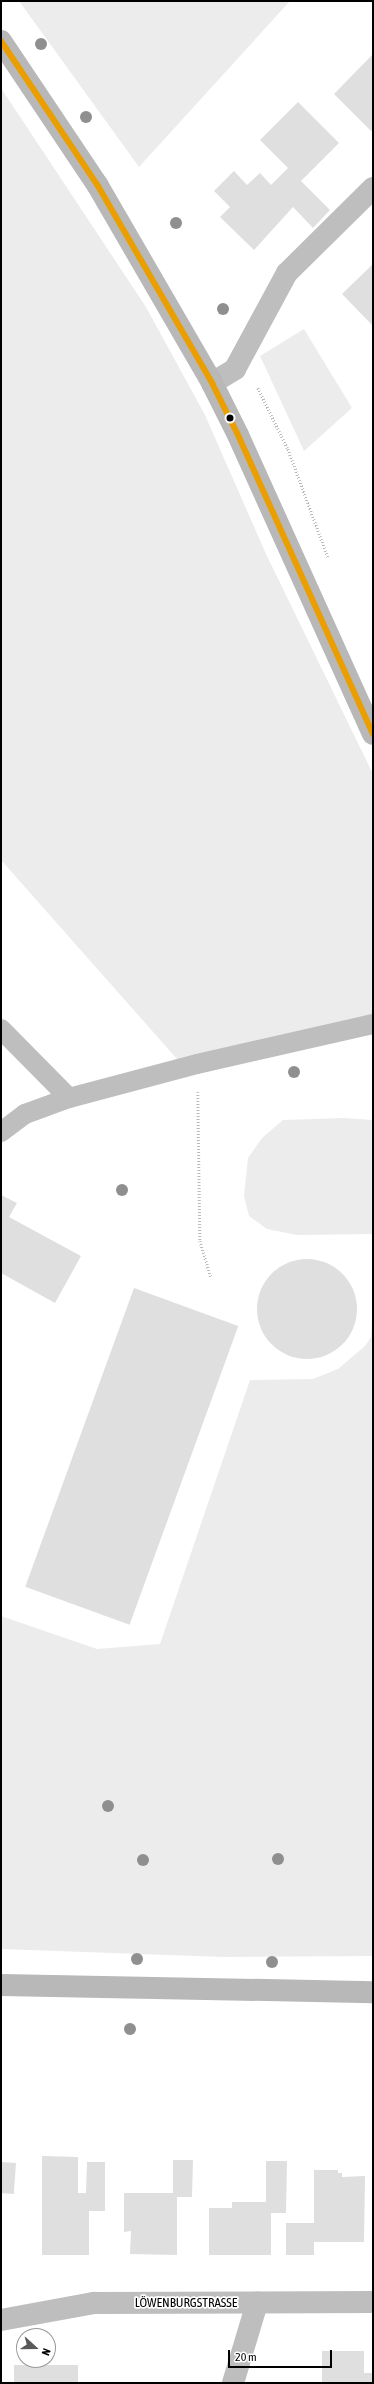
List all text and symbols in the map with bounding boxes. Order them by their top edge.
unlabelled marker [225,413,235,423]
street label: LÖWENBURGSTRASSE [135,2295,237,2311]
north arrow [16,2328,56,2368]
scale bar [230,2342,334,2368]
text: N [40,2347,53,2357]
text: 20 m [235,2350,257,2364]

